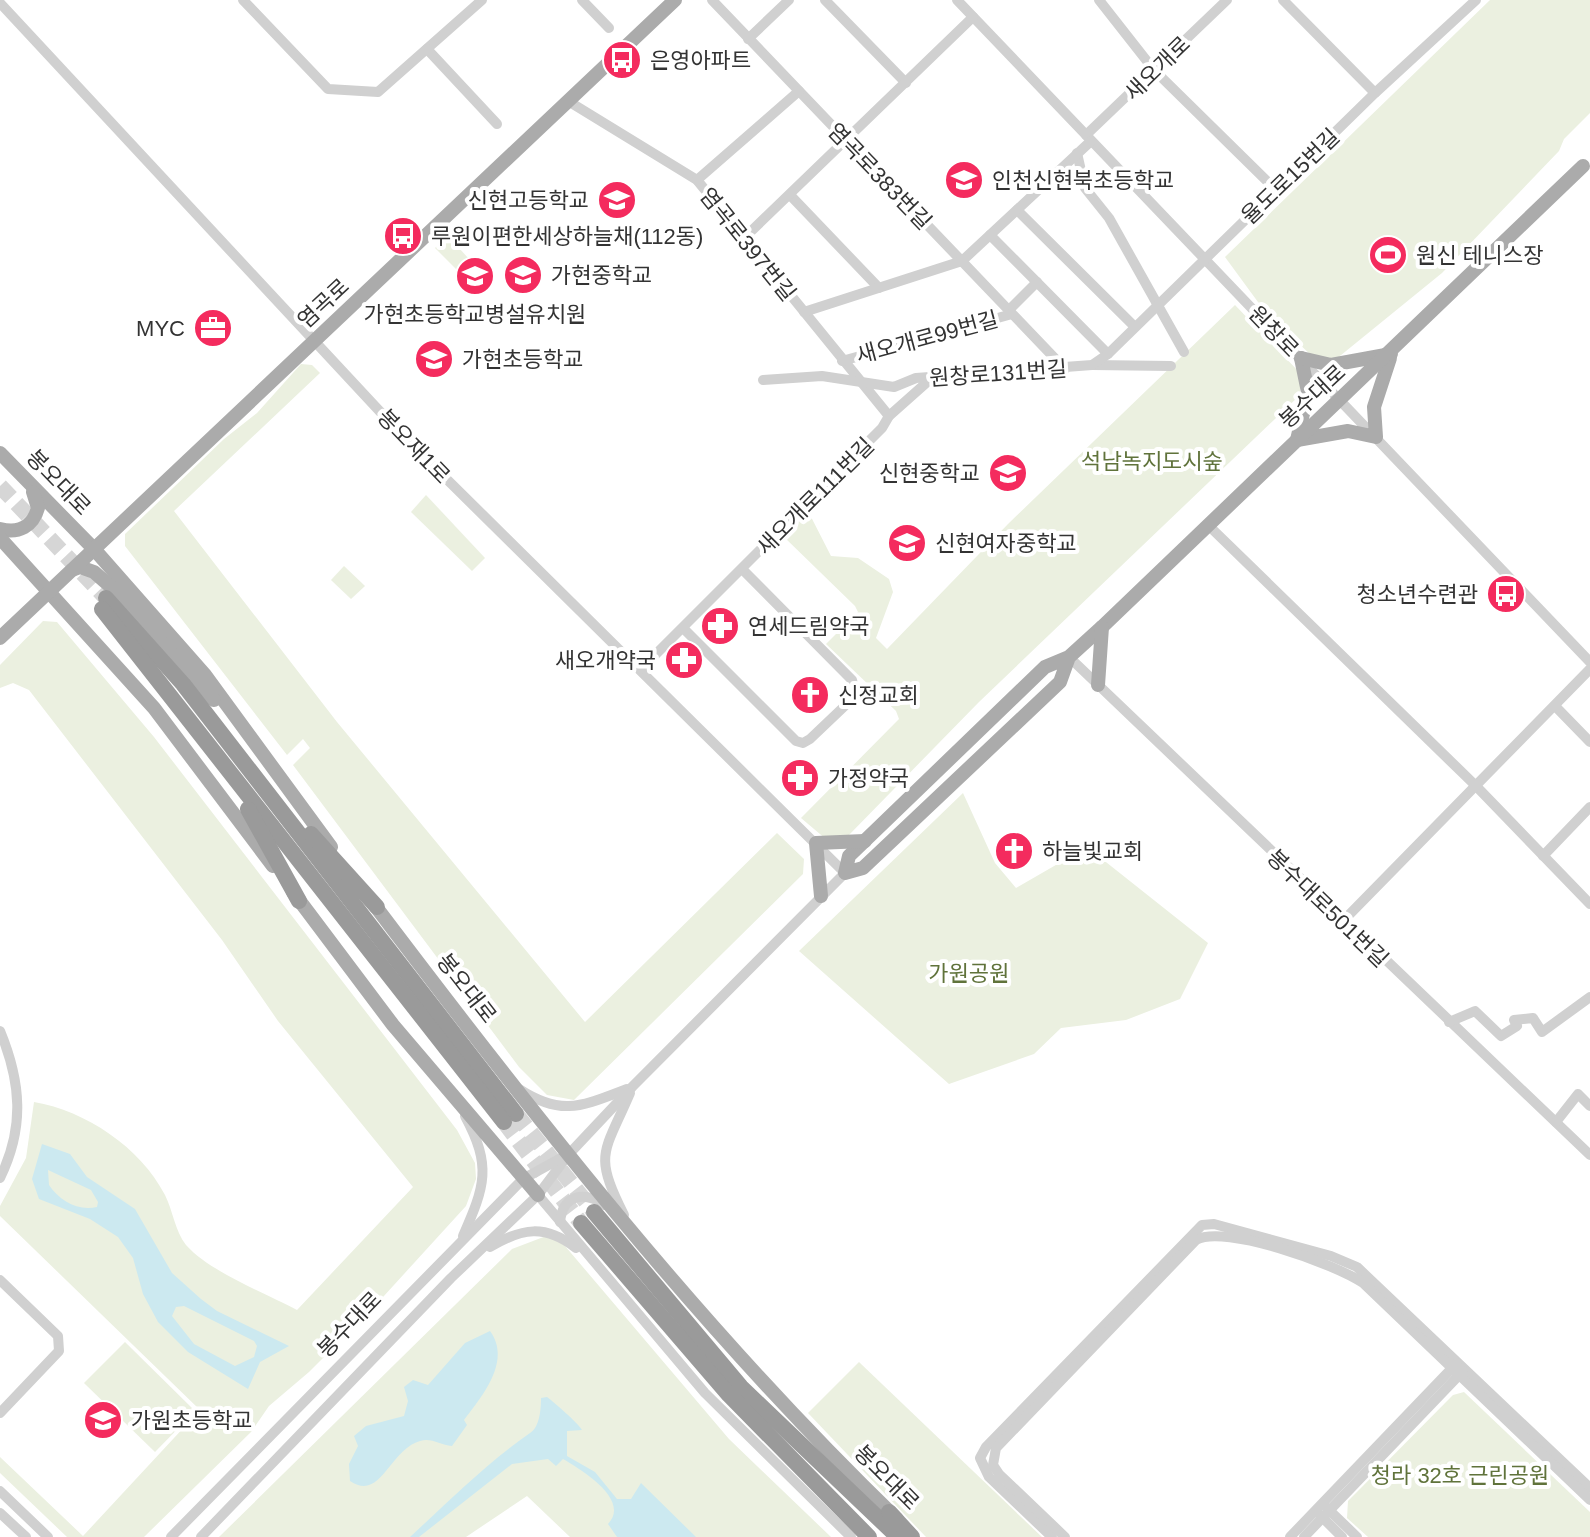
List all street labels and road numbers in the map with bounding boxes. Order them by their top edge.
street label: 새오개로 [1120,31,1195,105]
street label: 염곡로383번길 [823,118,937,235]
street label: 율도로15번길 [1236,124,1344,229]
street label: 염곡로397번길 [694,183,801,306]
street label: 염곡로 [293,274,354,333]
street label: 원창로 [1244,301,1304,362]
street label: 새오개로99번길 [853,307,1001,368]
street label: 원창로131번길 [928,356,1068,391]
street label: 봉수대로 [1274,360,1350,433]
street label: 봉오재1로 [372,404,455,489]
street label: 새오개로111번길 [752,433,879,560]
street label: 봉오대로 [22,445,96,520]
street label: 봉수대로501번길 [1262,844,1393,972]
street label: 봉오대로 [432,949,501,1028]
street label: 봉수대로 [312,1287,386,1362]
street label: 봉오대로 [849,1440,924,1515]

